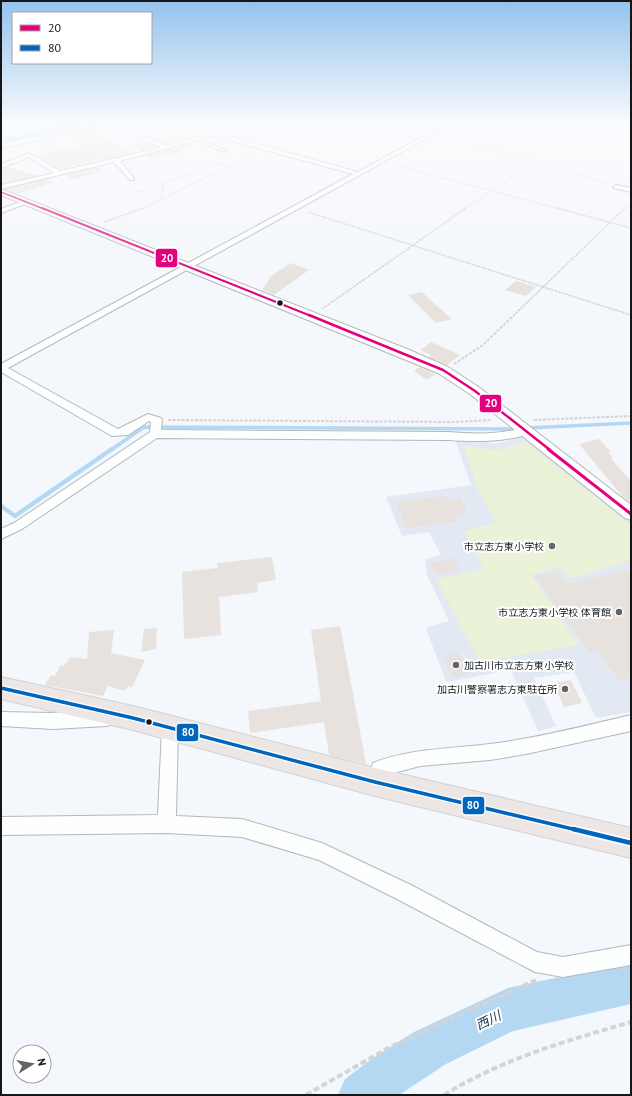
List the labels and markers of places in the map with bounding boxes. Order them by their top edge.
unlabelled marker [275,298,285,308]
place label: 市立志方東小学校 [464,540,544,553]
marker: 市立志方東小学校 [547,541,557,551]
place label: 市立志方東小学校 体育館 [498,606,611,619]
marker: 市立志方東小学校 体育館 [614,607,624,617]
place label: 加古川市立志方東小学校 [464,659,574,672]
marker: 加古川市立志方東小学校 [451,660,461,670]
place label: 加古川警察署志方東駐在所 [437,683,557,696]
marker: 加古川警察署志方東駐在所 [560,684,570,694]
unlabelled marker [144,717,154,727]

